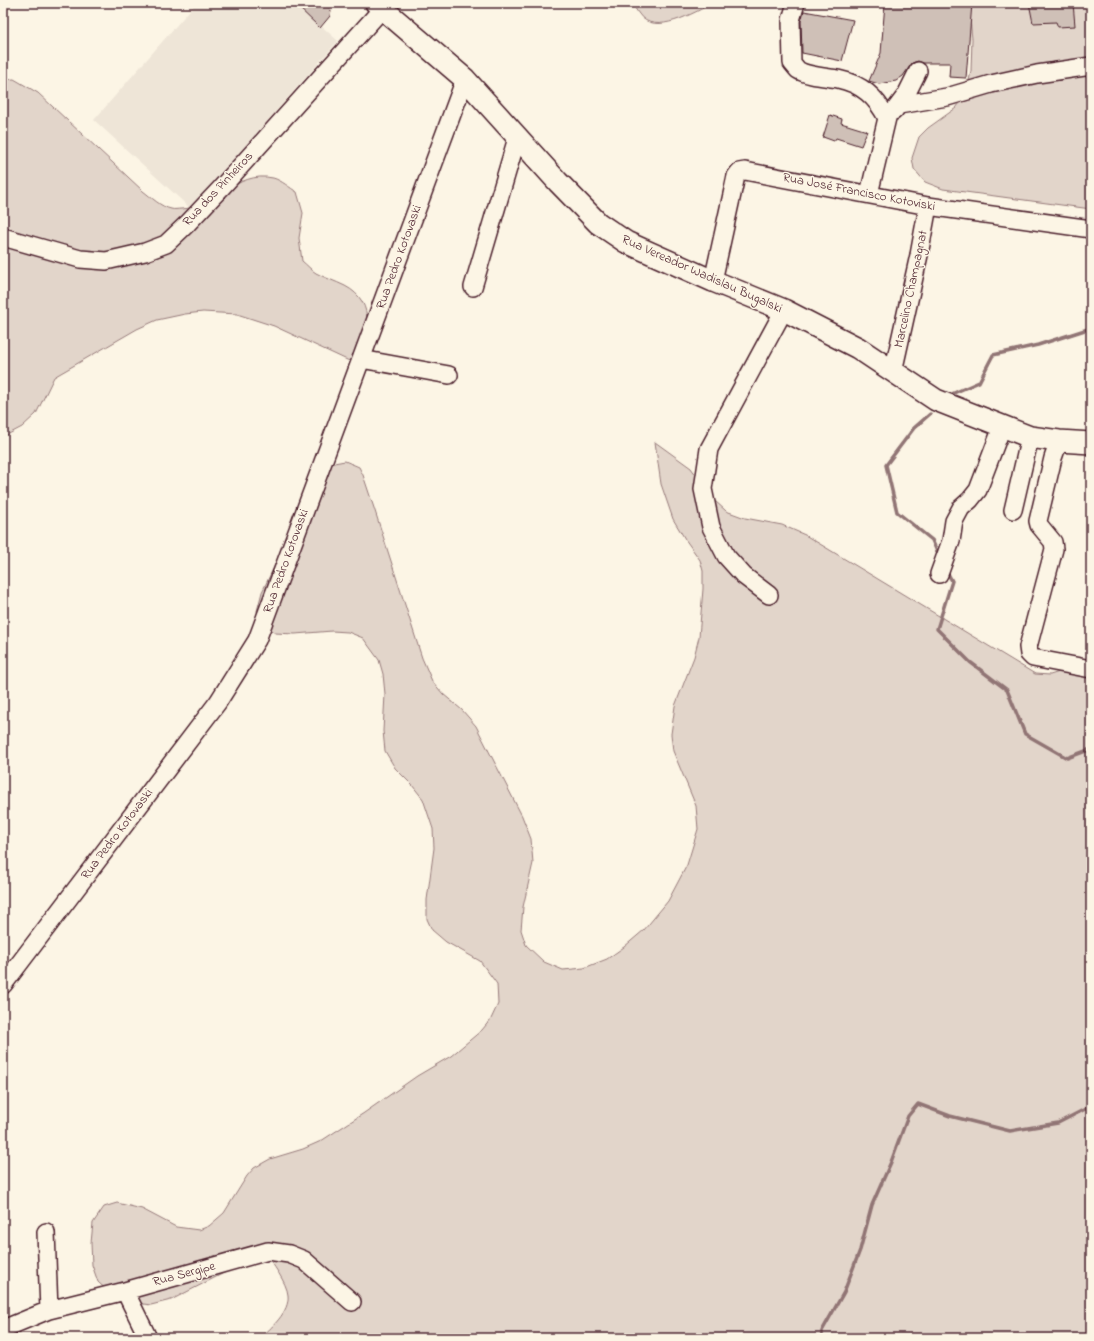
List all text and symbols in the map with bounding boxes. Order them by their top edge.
street label: Rua dos Pinheiros [178,147,258,231]
street label: Rua José Francisco Kotoviski [781,168,937,216]
street label: Rua Pedro Kotovaski [371,202,427,312]
street label: Marcelino Champagnat [889,228,934,350]
street label: Rua Vereador Wadislau Bugalski [618,230,785,319]
street label: Rua Pedro Kotovaski [258,506,314,616]
street label: Rua Pedro Kotovaski [76,784,158,884]
street label: Rua Sergipe [151,1256,218,1292]

